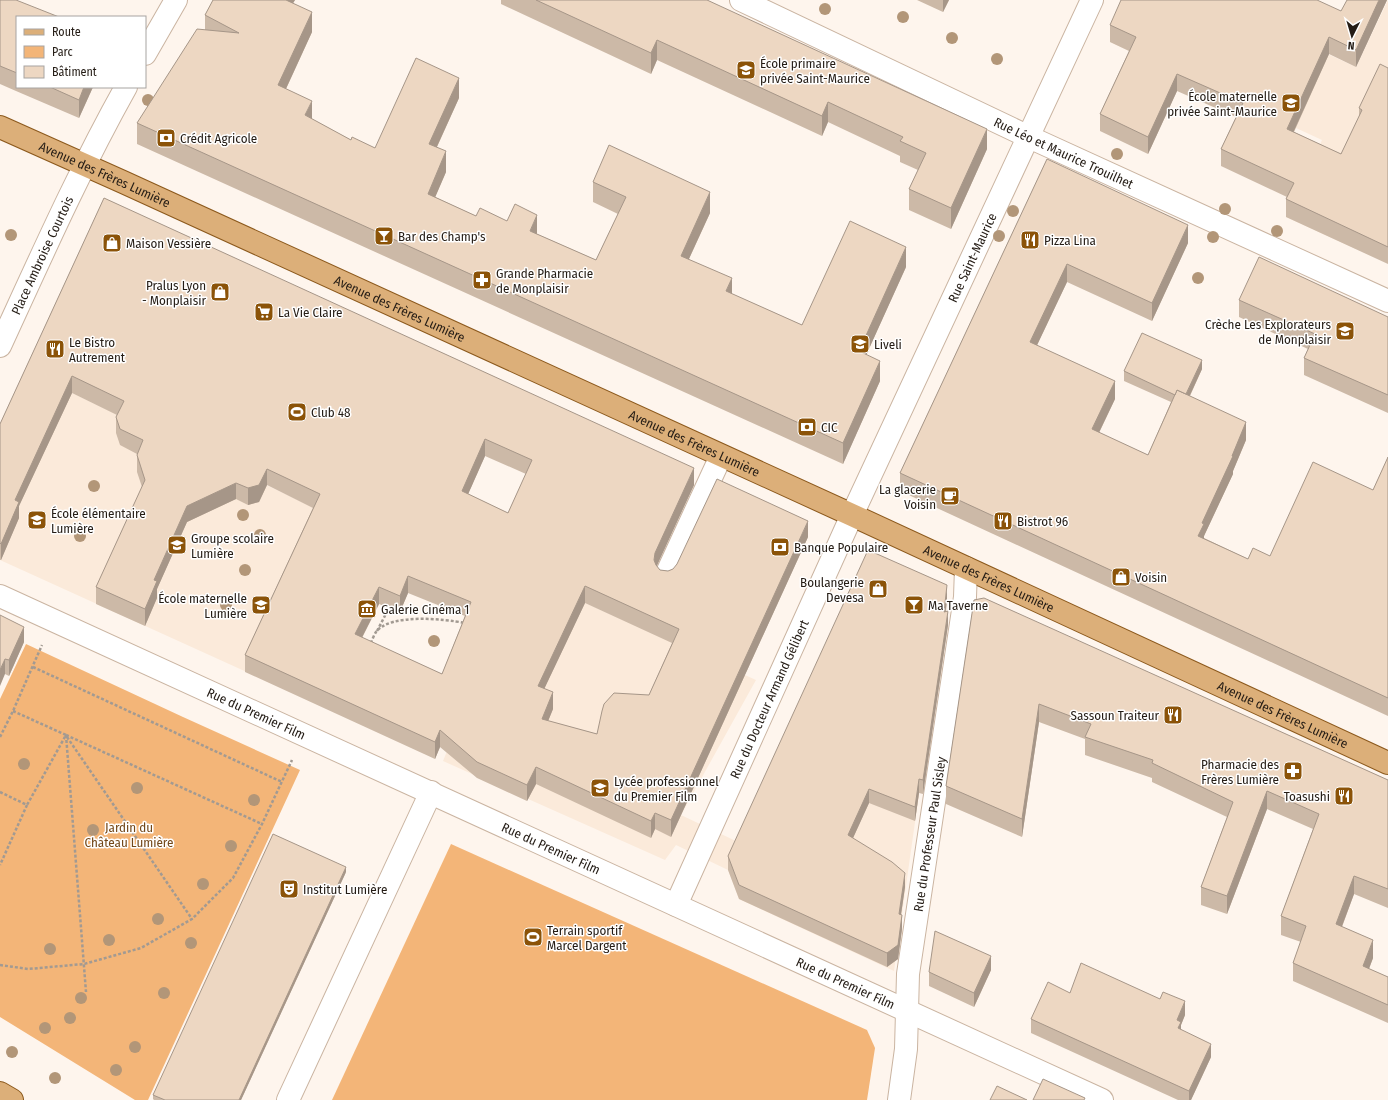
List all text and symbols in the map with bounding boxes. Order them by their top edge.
legend [16,16,146,88]
north arrow [1332,16,1372,56]
text: Route [52,25,81,39]
text: N [1347,39,1355,52]
text: Parc [52,45,73,59]
place label: École primaire privée Saint-Maurice [760,56,870,86]
school or university icon: École primaire privée Saint-Maurice [735,59,757,81]
text: Bâtiment [52,65,97,79]
place label: École maternelle privée Saint-Maurice [1167,89,1277,119]
school or university icon: École maternelle privée Saint-Maurice [1280,92,1302,114]
street label: Rue Léo et Maurice Trouilhet [992,114,1136,191]
bank icon: Crédit Agricole [155,127,177,149]
place label: Crédit Agricole [180,131,257,146]
street label: Avenue des Frères Lumière [37,138,173,210]
street label: Place Ambroise Courtois [8,193,76,317]
street label: Rue Saint-Maurice [945,210,999,305]
bar icon: Bar des Champ's [373,225,395,247]
place label: Bar des Champ's [398,229,486,244]
restaurant icon: Pizza Lina [1019,229,1041,251]
shop icon: Maison Vessière [101,232,123,254]
place label: Pizza Lina [1044,233,1096,248]
place label: Maison Vessière [126,236,211,251]
place label: Grande Pharmacie de Monplaisir [496,266,593,296]
pharmacy icon: Grande Pharmacie de Monplaisir [471,269,493,291]
street label: Avenue des Frères Lumière [332,272,467,345]
place label: Pralus Lyon - Monplaisir [142,278,206,308]
shop icon: Pralus Lyon - Monplaisir [209,281,231,303]
supermarket icon: La Vie Claire [253,301,275,323]
place label: La Vie Claire [278,305,343,320]
place label: Crèche Les Explorateurs de Monplaisir [1205,317,1331,347]
school or university icon: Crèche Les Explorateurs de Monplaisir [1334,320,1356,342]
school or university icon: Liveli [849,333,871,355]
place label: Le Bistro Autrement [69,335,126,365]
place label: Liveli [874,337,902,352]
restaurant icon: Le Bistro Autrement [44,338,66,360]
sports icon: Club 48 [286,401,308,423]
place label: Club 48 [311,405,350,420]
street label: Avenue des Frères Lumière [627,407,762,479]
bank icon: CIC [796,416,818,438]
place label: CIC [821,420,838,435]
place label: La glacerie Voisin [879,482,936,512]
cafe icon: La glacerie Voisin [939,485,961,507]
place label: École élémentaire Lumière [51,506,146,536]
school or university icon: École élémentaire Lumière [26,509,48,531]
restaurant icon: Bistrot 96 [992,510,1014,532]
place label: Bistrot 96 [1017,514,1068,529]
place label: Groupe scolaire Lumière [191,531,274,561]
school or university icon: Groupe scolaire Lumière [166,534,188,556]
bank icon: Banque Populaire [769,536,791,558]
place label: Banque Populaire [794,540,888,555]
street label: Avenue des Frères Lumière [921,542,1056,615]
shop icon: Voisin [1110,566,1132,588]
place label: Voisin [1135,570,1167,585]
place label: Boulangerie Devesa [800,575,864,605]
shop icon: Boulangerie Devesa [867,578,889,600]
place label: École maternelle Lumière [158,591,247,621]
school or university icon: École maternelle Lumière [250,594,272,616]
bar icon: Ma Taverne [903,594,925,616]
museum icon: Galerie Cinéma 1 [356,598,378,620]
place label: Ma Taverne [928,598,988,613]
place label: Galerie Cinéma 1 [381,602,469,617]
street label: Rue du Docteur Armand Gélibert [727,617,812,781]
street label: Avenue des Frères Lumière [1215,678,1351,751]
street label: Rue du Premier Film [205,684,308,742]
restaurant icon: Sassoun Traiteur [1162,704,1184,726]
place label: Sassoun Traiteur [1071,708,1159,723]
street label: Rue du Professeur Paul Sisley [910,755,948,913]
place label: Pharmacie des Frères Lumière [1201,757,1279,787]
pharmacy icon: Pharmacie des Frères Lumière [1282,760,1304,782]
place label: Lycée professionnel du Premier Film [614,774,719,804]
school or university icon: Lycée professionnel du Premier Film [589,777,611,799]
restaurant icon: Toasushi [1333,785,1355,807]
place label: Toasushi [1284,789,1330,804]
street label: Rue du Premier Film [499,819,603,877]
park label: Jardin du Château Lumière [85,820,173,850]
theatre icon: Institut Lumière [278,878,300,900]
place label: Institut Lumière [303,882,387,897]
place label: Terrain sportif Marcel Dargent [547,923,627,953]
sports icon: Terrain sportif Marcel Dargent [522,926,544,948]
street label: Rue du Premier Film [794,954,897,1012]

